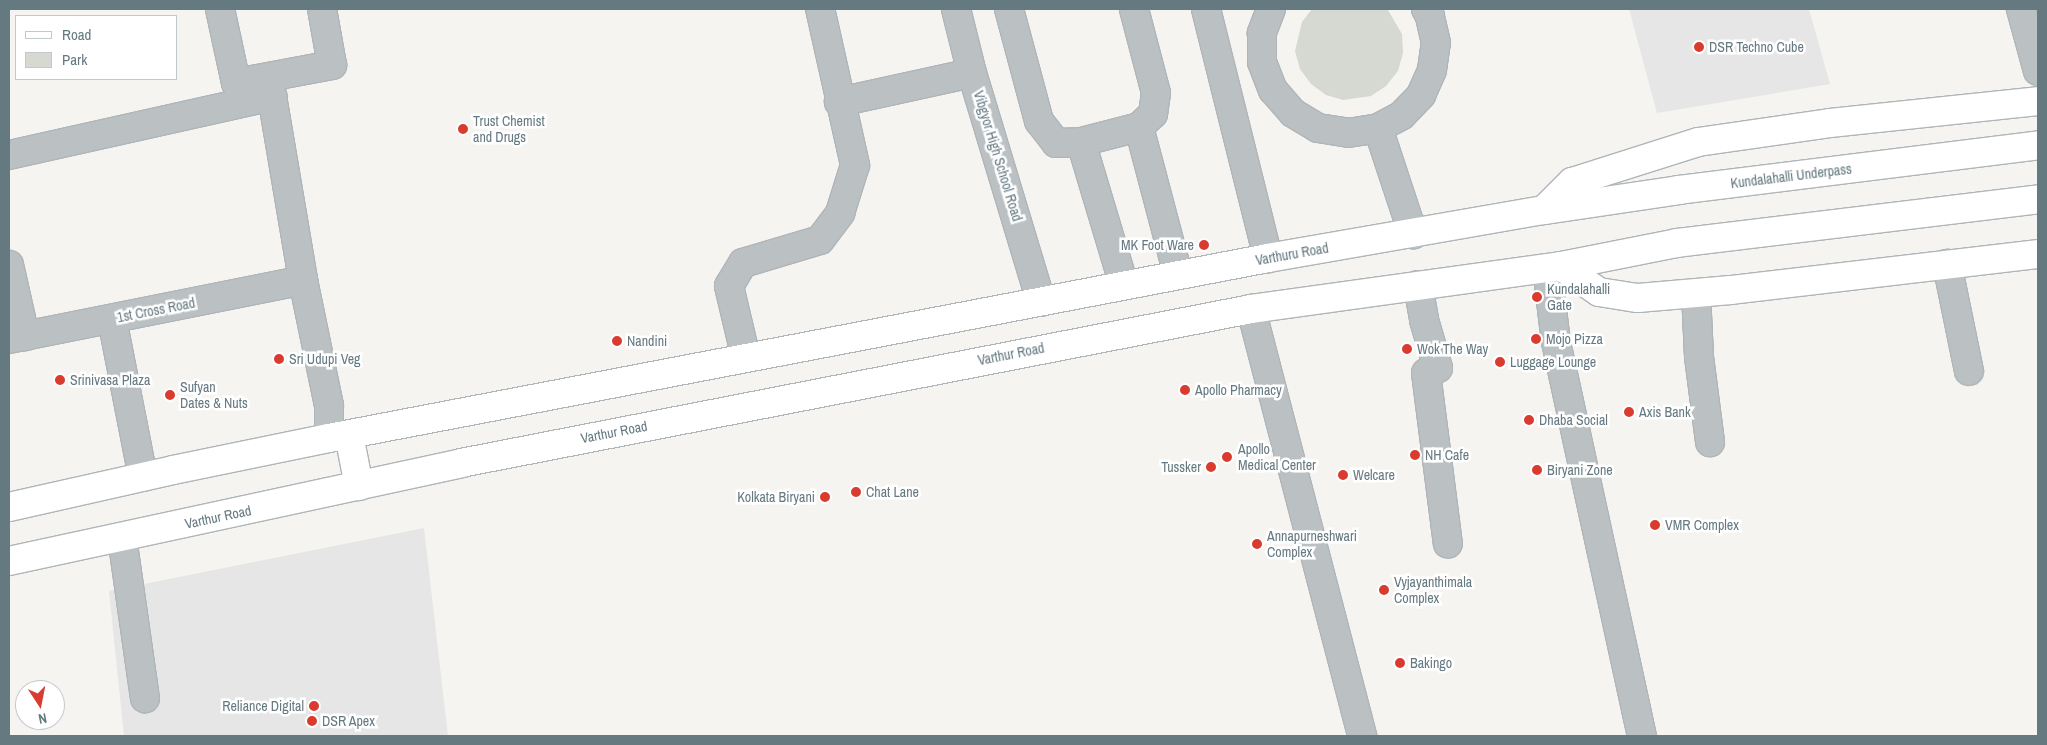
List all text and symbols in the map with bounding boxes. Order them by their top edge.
legend [15,15,178,80]
text: Road [62,24,91,45]
place label: DSR Techno Cube [1709,39,1804,55]
marker: DSR Techno Cube [1693,41,1705,53]
text: Park [62,49,87,70]
street label: Vibgyor High School Road [970,89,1026,223]
place label: Trust Chemist and Drugs [473,113,545,146]
marker: Trust Chemist and Drugs [457,123,469,135]
street label: Kundalahalli Underpass [1729,160,1853,192]
place label: MK Foot Ware [1121,237,1194,253]
marker: MK Foot Ware [1198,239,1210,251]
street label: Varthuru Road [1254,239,1330,269]
place label: Kundalahalli Gate [1547,281,1610,314]
marker: Kundalahalli Gate [1531,291,1543,303]
street label: 1st Cross Road [116,294,196,326]
place label: Mojo Pizza [1546,331,1603,347]
place label: Nandini [627,333,667,349]
marker: Mojo Pizza [1530,333,1542,345]
marker: Nandini [611,335,623,347]
street label: Varthur Road [976,339,1046,369]
place label: Wok The Way [1417,341,1488,357]
marker: Wok The Way [1401,343,1413,355]
place label: Sri Udupi Veg [289,351,360,367]
marker: Sri Udupi Veg [273,353,285,365]
place label: Luggage Lounge [1510,354,1596,370]
marker: Luggage Lounge [1494,356,1506,368]
place label: Srinivasa Plaza [70,372,150,388]
marker: Srinivasa Plaza [54,374,66,386]
place label: Sufyan Dates & Nuts [180,379,248,412]
place label: Apollo Pharmacy [1195,382,1282,398]
marker: Apollo Pharmacy [1179,384,1191,396]
marker: Sufyan Dates & Nuts [164,389,176,401]
place label: Axis Bank [1639,404,1691,420]
marker: Axis Bank [1623,406,1635,418]
place label: Dhaba Social [1539,412,1608,428]
marker: Dhaba Social [1523,414,1535,426]
street label: Varthur Road [579,417,649,447]
place label: Apollo Medical Center [1238,441,1316,474]
place label: NH Cafe [1425,447,1469,463]
marker: NH Cafe [1409,449,1421,461]
marker: Apollo Medical Center [1220,450,1234,464]
place label: Tussker [1161,459,1201,475]
marker: Tussker [1205,461,1217,473]
place label: Biryani Zone [1547,462,1613,478]
marker: Biryani Zone [1531,464,1543,476]
place label: Welcare [1353,467,1395,483]
marker: Welcare [1337,469,1349,481]
place label: Chat Lane [866,484,919,500]
marker: Chat Lane [850,486,862,498]
place label: Kolkata Biryani [737,489,815,505]
marker: Kolkata Biryani [819,491,831,503]
street label: Varthur Road [183,502,253,532]
place label: VMR Complex [1665,517,1739,533]
marker: VMR Complex [1649,519,1661,531]
place label: Annapurneshwari Complex [1267,528,1357,560]
marker: Annapurneshwari Complex [1251,538,1263,550]
place label: Vyjayanthimala Complex [1394,574,1472,606]
marker: Vyjayanthimala Complex [1378,584,1390,596]
place label: Bakingo [1410,655,1452,671]
marker: Bakingo [1394,657,1406,669]
north arrow [15,680,65,730]
place label: Reliance Digital [222,698,304,714]
marker: Reliance Digital [308,700,320,712]
text: N [37,709,48,728]
place label: DSR Apex [322,713,376,729]
marker: DSR Apex [306,715,318,727]

